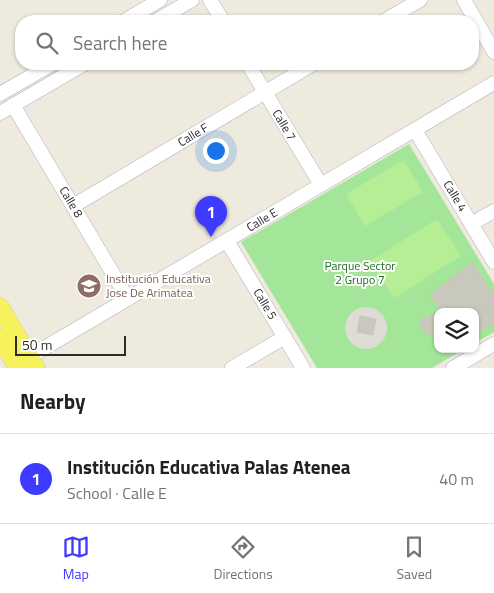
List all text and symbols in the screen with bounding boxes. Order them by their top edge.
search box [15,15,479,70]
text: Search here [73,28,167,57]
icon: search [33,29,61,57]
street label: Calle 7 [268,105,301,144]
street label: Calle F [174,118,212,151]
your location [203,138,229,164]
street label: Calle 4 [439,176,472,215]
street label: Calle 8 [55,182,88,221]
pin: 1 [195,196,227,237]
street label: Calle E [243,203,281,236]
park label: Parque Sector 2 Grupo 7 [325,256,395,289]
place label: Institución Educativa Jose De Arimatea [106,269,211,302]
school or university icon: Institución Educativa Jose De Arimatea [76,273,102,299]
street label: Calle 5 [249,284,282,323]
map controls [434,308,479,353]
button: layers [434,308,479,353]
scale bar [15,333,126,356]
text: 50 m [22,334,52,355]
text: Nearby [20,385,85,417]
text: Institución Educativa Palas Atenea [67,452,350,481]
text: 1 [32,467,40,491]
text: 40 m [439,467,474,491]
text: School · Calle E [67,481,167,505]
tab: Map [62,533,90,584]
tab: Directions [213,533,273,584]
tab: Saved [397,533,432,584]

